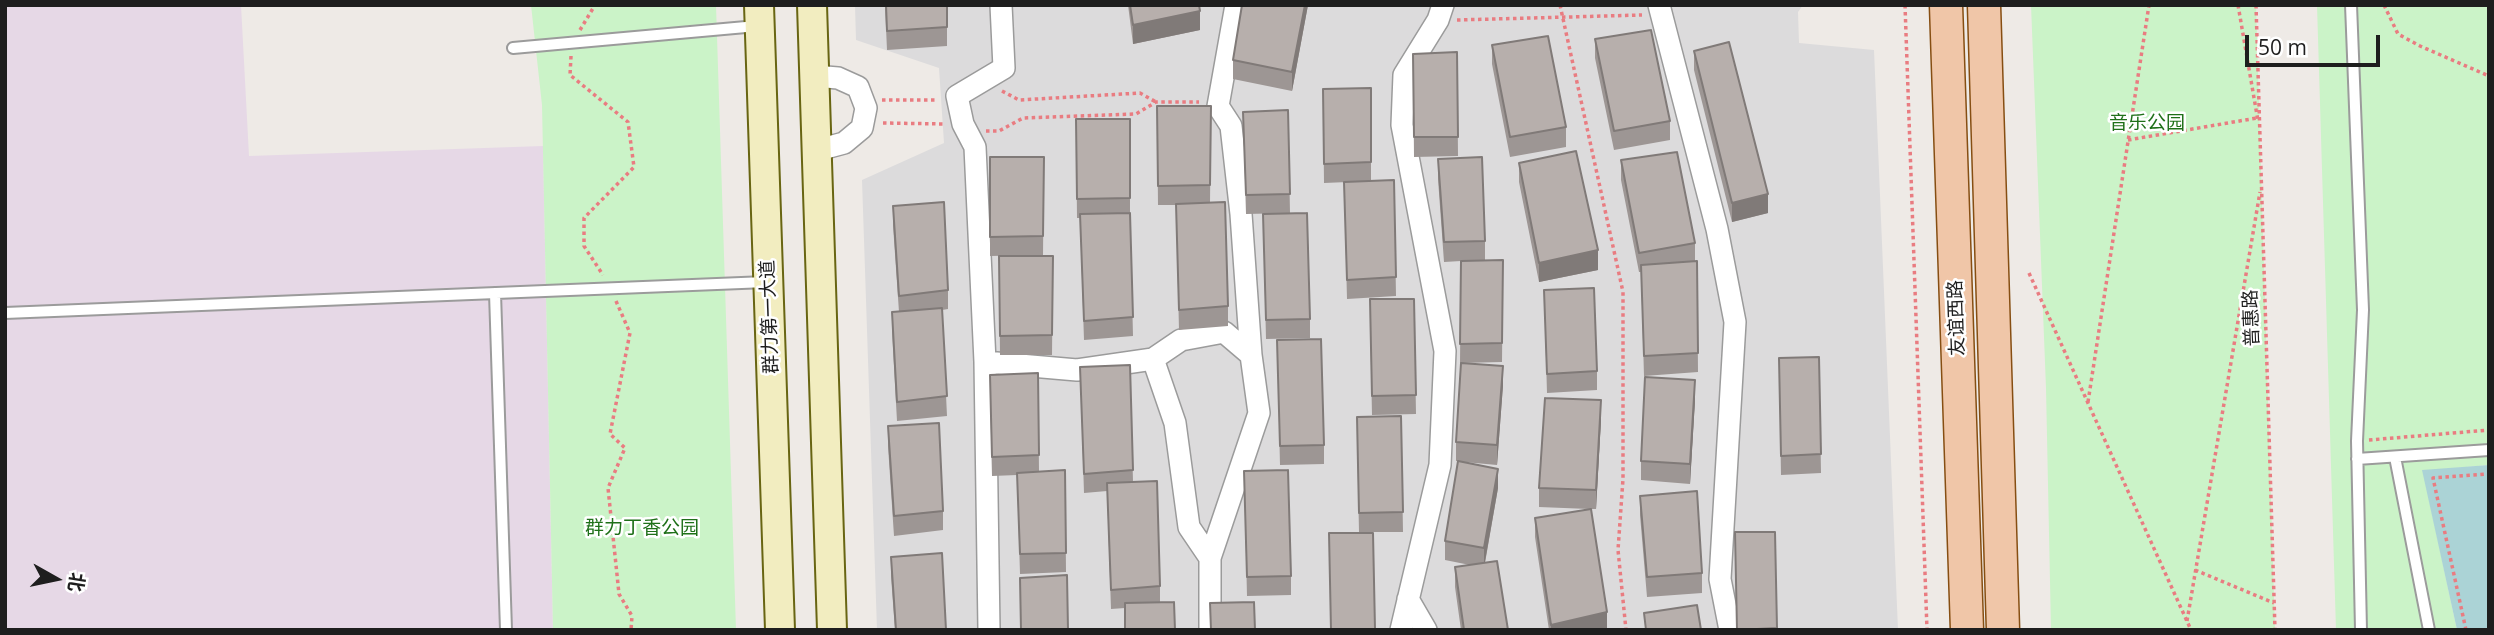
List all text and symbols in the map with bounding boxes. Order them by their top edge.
scale bar [2249,21,2384,65]
text: 50 m [2258,33,2307,61]
park label: 音乐公园 [2109,113,2185,135]
street label: 群力第一大道 [757,260,783,374]
street label: 友谊西路 [1944,280,1970,356]
street label: 普惠路 [2240,289,2264,347]
park label: 群力丁香公园 [585,518,699,540]
north arrow [21,544,91,614]
text: 北 [62,571,91,594]

